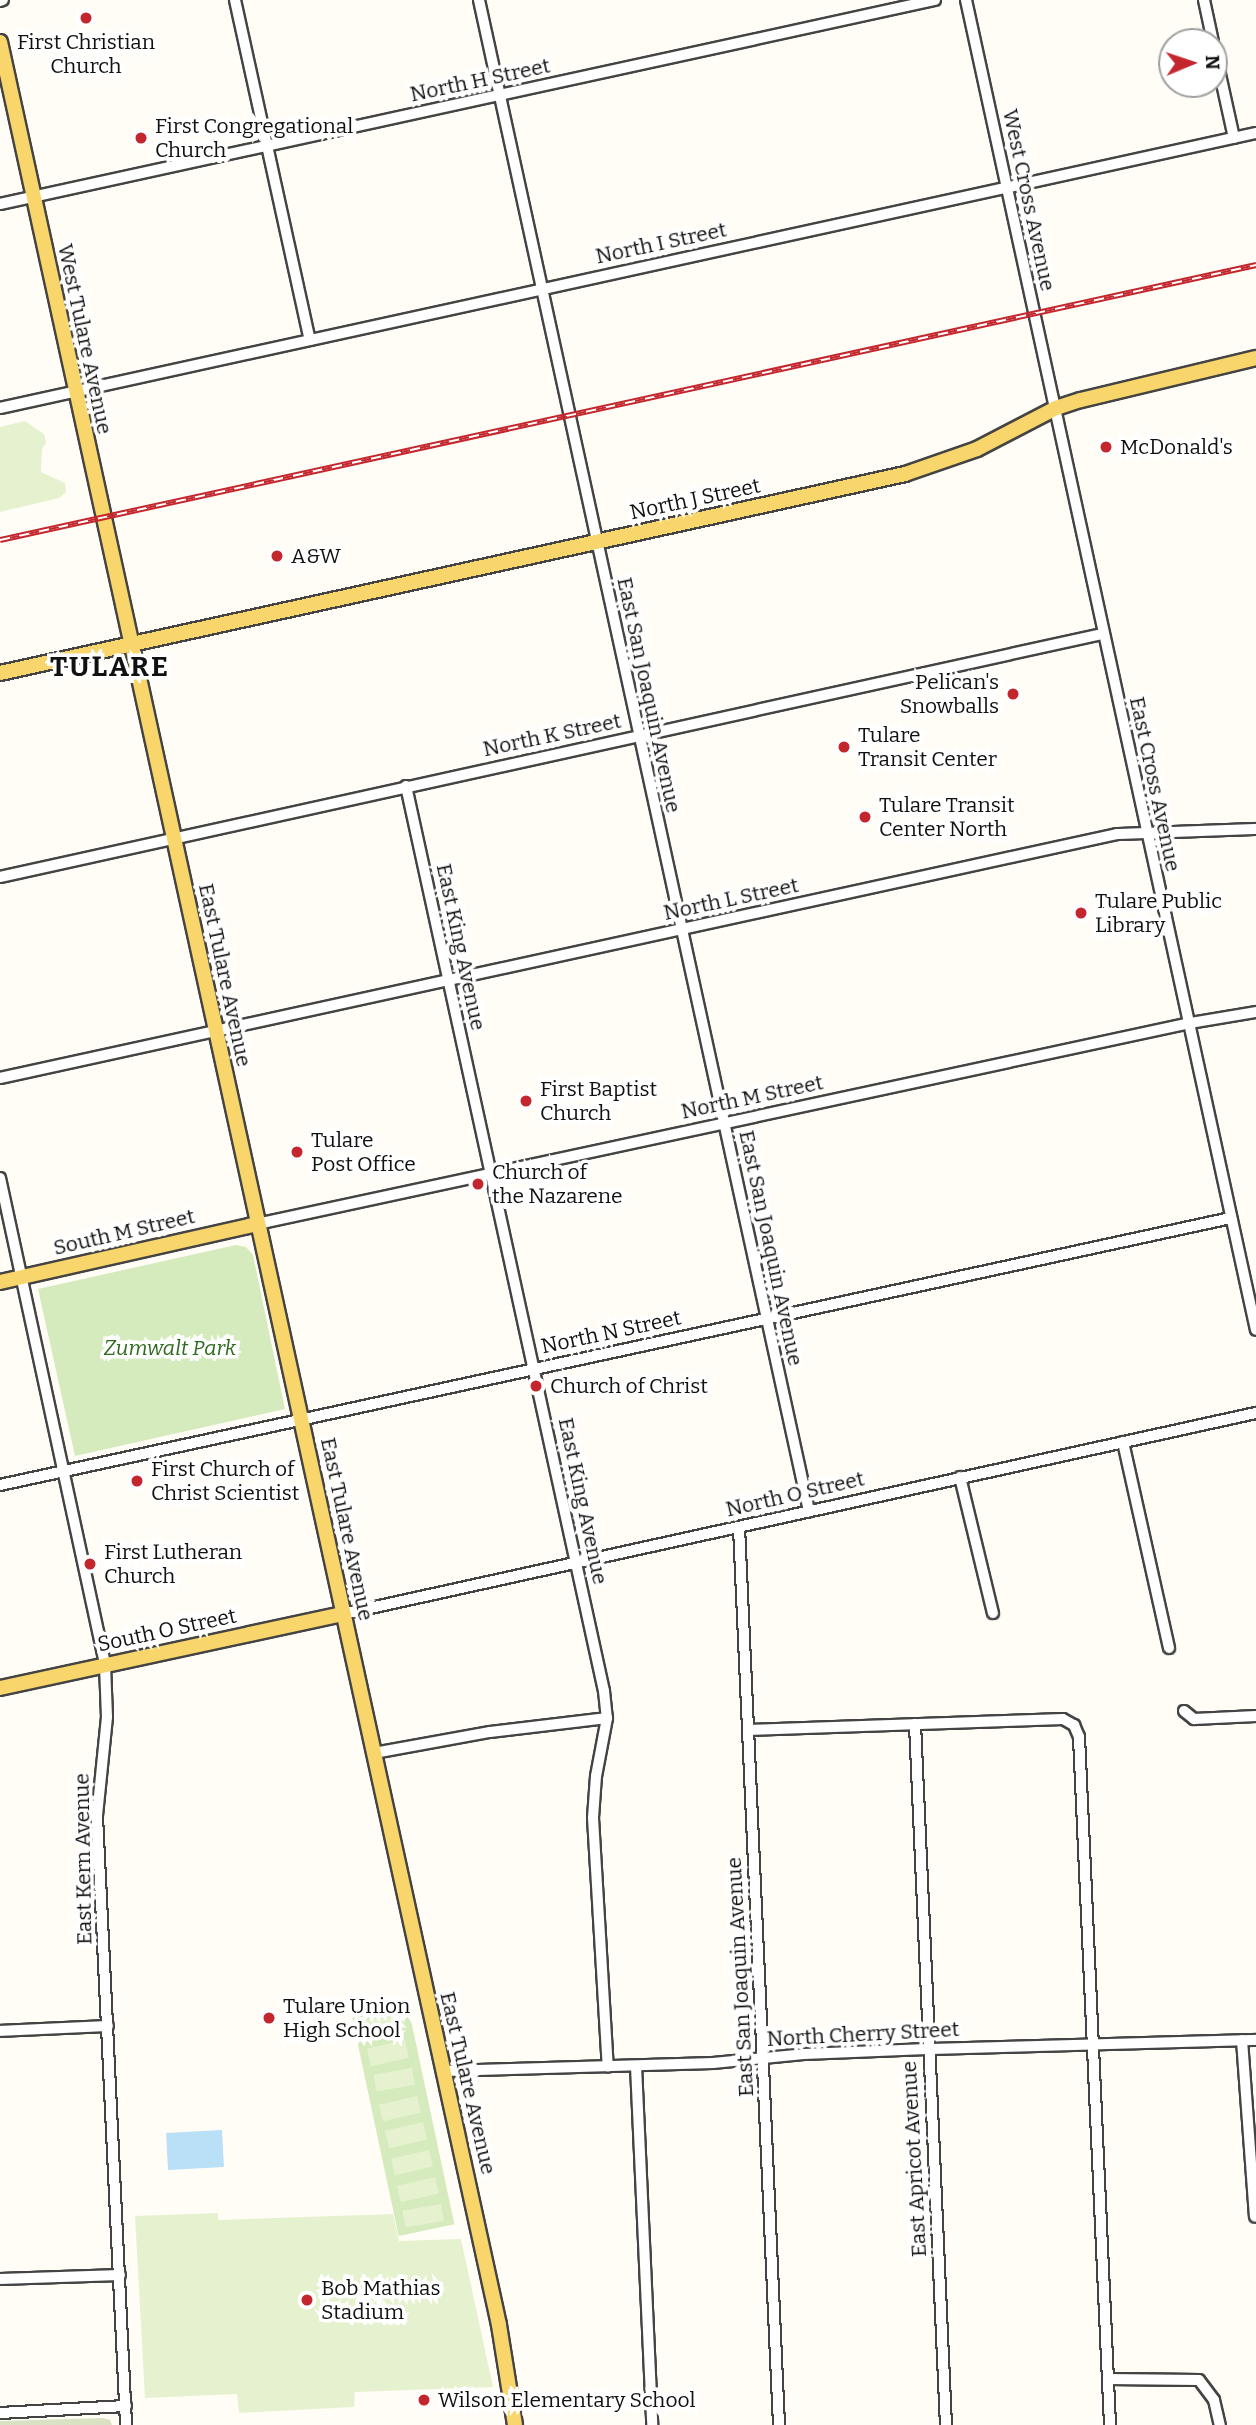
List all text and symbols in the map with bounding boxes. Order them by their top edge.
marker: First Christian Church [78,10,94,26]
north arrow [1158,28,1228,98]
place label: First Christian Church [17,29,155,79]
street label: North H Street [408,53,552,107]
text: N [1201,55,1224,70]
street label: West Cross Avenue [997,107,1061,293]
place label: First Congregational Church [155,113,353,163]
marker: First Congregational Church [133,130,149,146]
street label: North I Street [593,217,729,269]
street label: West Tulare Avenue [53,242,117,436]
place label: McDonald's [1120,434,1233,460]
marker: McDonald's [1098,439,1114,455]
street label: North J Street [627,473,763,525]
place label: A&W [291,543,341,569]
marker: A&W [269,548,285,564]
street label: East San Joaquin Avenue [612,575,686,815]
district label: TULARE [51,650,169,684]
place label: Pelican's Snowballs [900,669,999,719]
marker: Pelican's Snowballs [1005,686,1021,702]
street label: East Cross Avenue [1124,694,1186,874]
street label: North K Street [481,708,623,762]
place label: Tulare Transit Center [858,722,997,772]
marker: Tulare Transit Center [836,739,852,755]
place label: Tulare Transit Center North [879,792,1015,842]
marker: Tulare Transit Center North [857,809,873,825]
street label: East King Avenue [431,861,491,1033]
street label: North L Street [661,872,801,926]
street label: East Tulare Avenue [193,881,257,1069]
place label: Tulare Public Library [1095,888,1222,938]
marker: Tulare Public Library [1073,905,1089,921]
street label: North M Street [679,1070,825,1124]
place label: First Baptist Church [540,1076,657,1126]
marker: First Baptist Church [518,1093,534,1109]
place label: Tulare Post Office [311,1127,416,1177]
street label: East San Joaquin Avenue [734,1128,808,1368]
marker: Tulare Post Office [289,1144,305,1160]
place label: Church of the Nazarene [492,1159,623,1209]
marker: Church of the Nazarene [470,1176,486,1192]
street label: South M Street [51,1203,197,1261]
street label: North N Street [539,1305,683,1359]
park label: Zumwalt Park [104,1335,236,1361]
place label: Church of Christ [550,1373,708,1399]
marker: Church of Christ [528,1378,544,1394]
street label: East King Avenue [553,1415,613,1587]
street label: East Tulare Avenue [315,1435,379,1623]
place label: First Church of Christ Scientist [151,1456,299,1506]
street label: North O Street [723,1466,867,1522]
marker: First Church of Christ Scientist [129,1473,145,1489]
place label: First Lutheran Church [104,1539,242,1589]
marker: First Lutheran Church [82,1556,98,1572]
street label: South O Street [95,1603,239,1657]
street label: East Kern Avenue [69,1773,97,1945]
street label: East San Joaquin Avenue [721,1856,759,2098]
street label: East Tulare Avenue [435,1989,501,2177]
place label: Tulare Union High School [283,1993,410,2043]
marker: Tulare Union High School [261,2010,277,2026]
street label: North Cherry Street [766,2016,960,2052]
street label: East Apricot Avenue [896,2060,932,2258]
place label: Bob Mathias Stadium [321,2275,441,2325]
marker: Bob Mathias Stadium [299,2292,315,2308]
place label: Wilson Elementary School [438,2387,696,2413]
marker: Wilson Elementary School [416,2392,432,2408]

